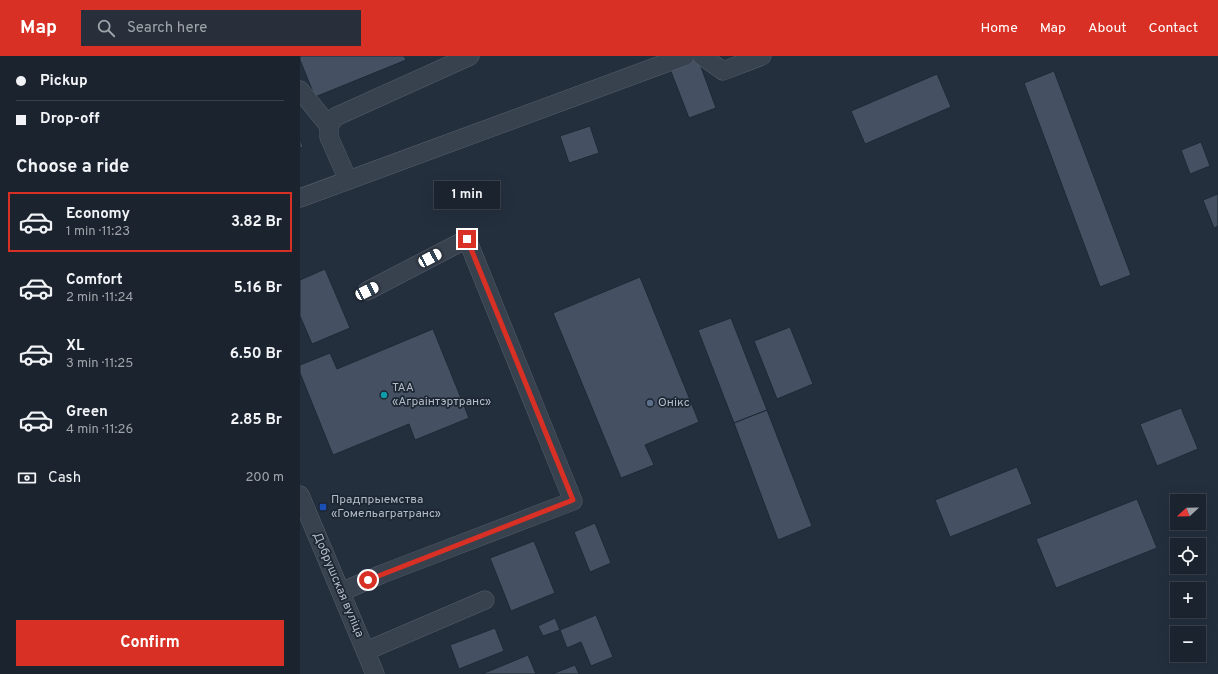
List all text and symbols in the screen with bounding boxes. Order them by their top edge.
search box [81,10,361,46]
text: Map [20,16,57,40]
icon: search [95,17,117,39]
text: Search here [127,19,207,38]
text: Home [981,20,1018,37]
text: Map [1040,20,1066,37]
text: About [1088,20,1127,37]
text: Contact [1149,20,1198,37]
text: Pickup [40,72,88,91]
text: Drop-off [40,110,100,129]
text: Choose a ride [16,156,129,179]
callout: 1 min [434,181,500,209]
text: 1 min [451,187,483,203]
icon: car [18,204,54,240]
text: Economy [66,205,130,224]
text: 3.82 Br [231,213,282,232]
text: 1 min · 11:23 [66,224,130,240]
route end [458,230,476,248]
car [417,247,443,269]
icon: car [18,270,54,306]
text: Comfort [66,271,123,290]
text: 5.16 Br [234,279,282,298]
car [354,280,380,302]
text: 2 min · 11:24 [66,290,133,306]
icon: car [18,336,54,372]
text: XL [66,337,84,356]
text: 6.50 Br [230,345,282,364]
text: 3 min · 11:25 [66,356,133,372]
place label: ТАА «Аграінтэртранс» [392,380,491,410]
marker: ТАА «Аграінтэртранс» [379,390,389,400]
place label: Онікс [658,395,690,411]
marker: Онікс [645,398,655,408]
icon: car [18,402,54,438]
text: Green [66,403,108,422]
text: 2.85 Br [230,411,282,430]
text: 4 min · 11:26 [66,422,133,438]
icon: cash [16,467,38,489]
text: Cash [48,469,81,488]
text: 200 m [245,470,284,486]
place label: Прадпрыемства «Гомельагратранс» [331,492,441,522]
north arrow [1170,494,1206,530]
map controls [1170,494,1206,662]
marker: Прадпрыемства «Гомельагратранс» [318,502,328,512]
street label: Добрушская вуліца [309,530,367,640]
button: locate [1170,538,1206,574]
route start [359,571,377,589]
button: + [1170,582,1206,618]
button: Confirm [16,620,284,666]
button: − [1170,626,1206,662]

